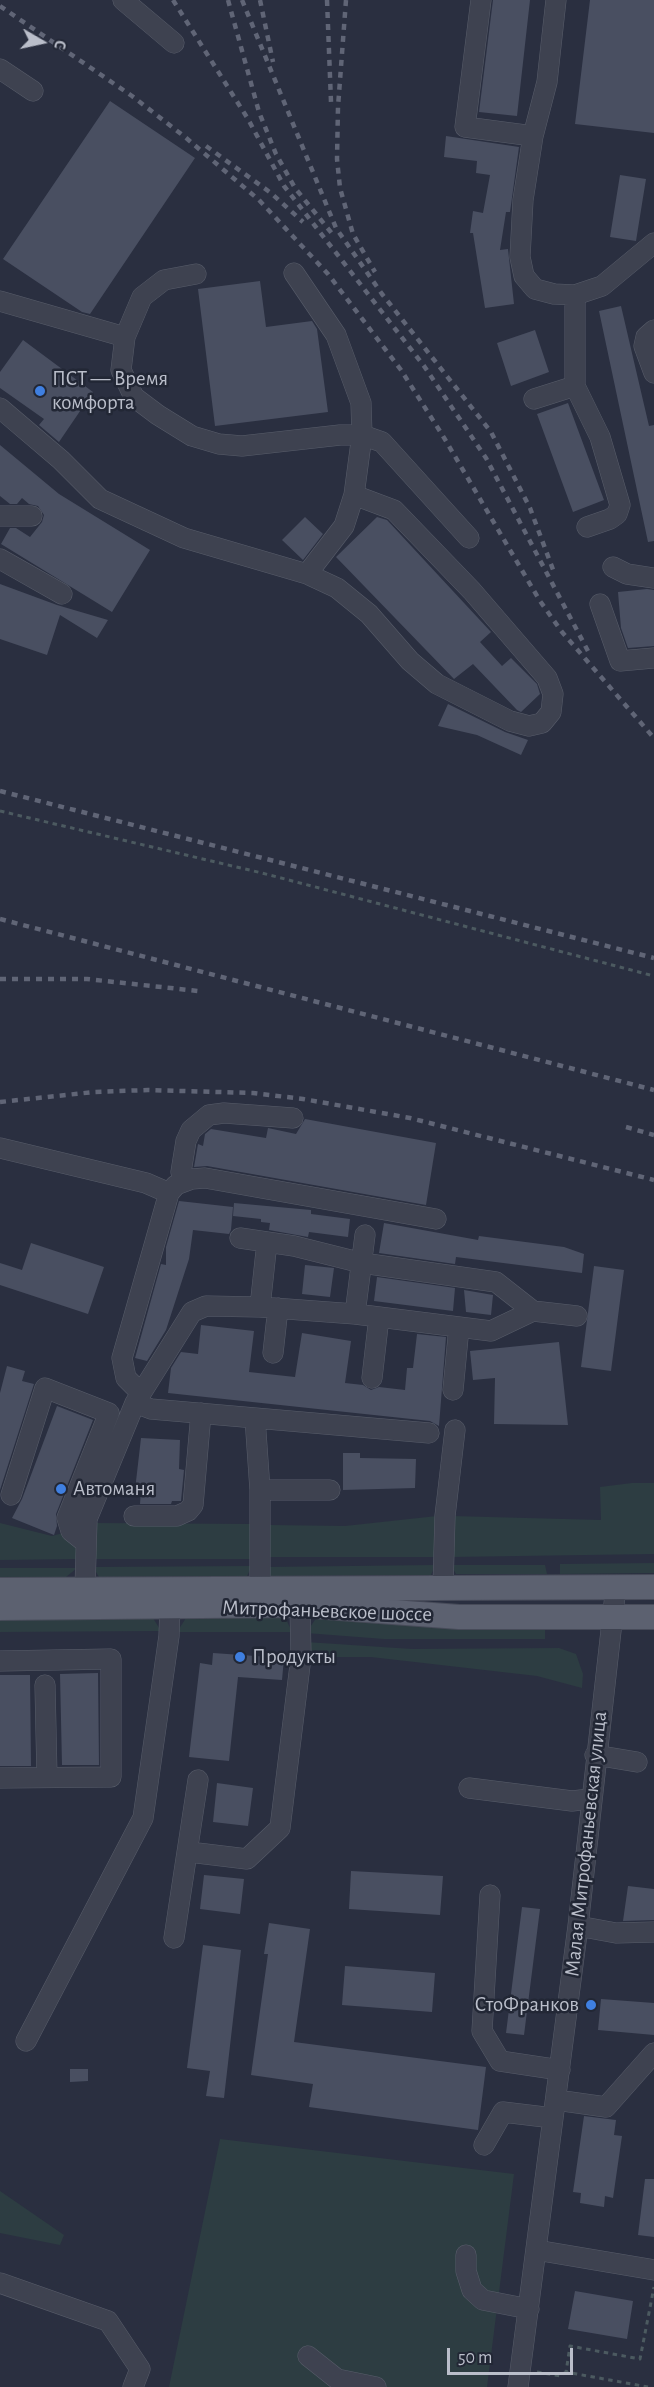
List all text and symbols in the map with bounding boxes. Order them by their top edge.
north arrow [12,12,72,72]
text: С [51,39,68,50]
place label: ПСТ — Время комфорта [52,366,168,416]
marker: ПСТ — Время комфорта [33,384,47,398]
place label: Автоманя [73,1476,155,1502]
marker: Автоманя [54,1482,68,1496]
street label: Митрофаньевское шоссе [222,1595,432,1627]
place label: Продукты [252,1644,336,1670]
marker: Продукты [233,1650,247,1664]
street label: Малая Митрофаньевская улица [560,1710,612,1978]
place label: СтоФранков [474,1992,579,2018]
marker: СтоФранков [584,1998,598,2012]
scale bar [450,2336,576,2374]
text: 50 m [458,2349,492,2367]

